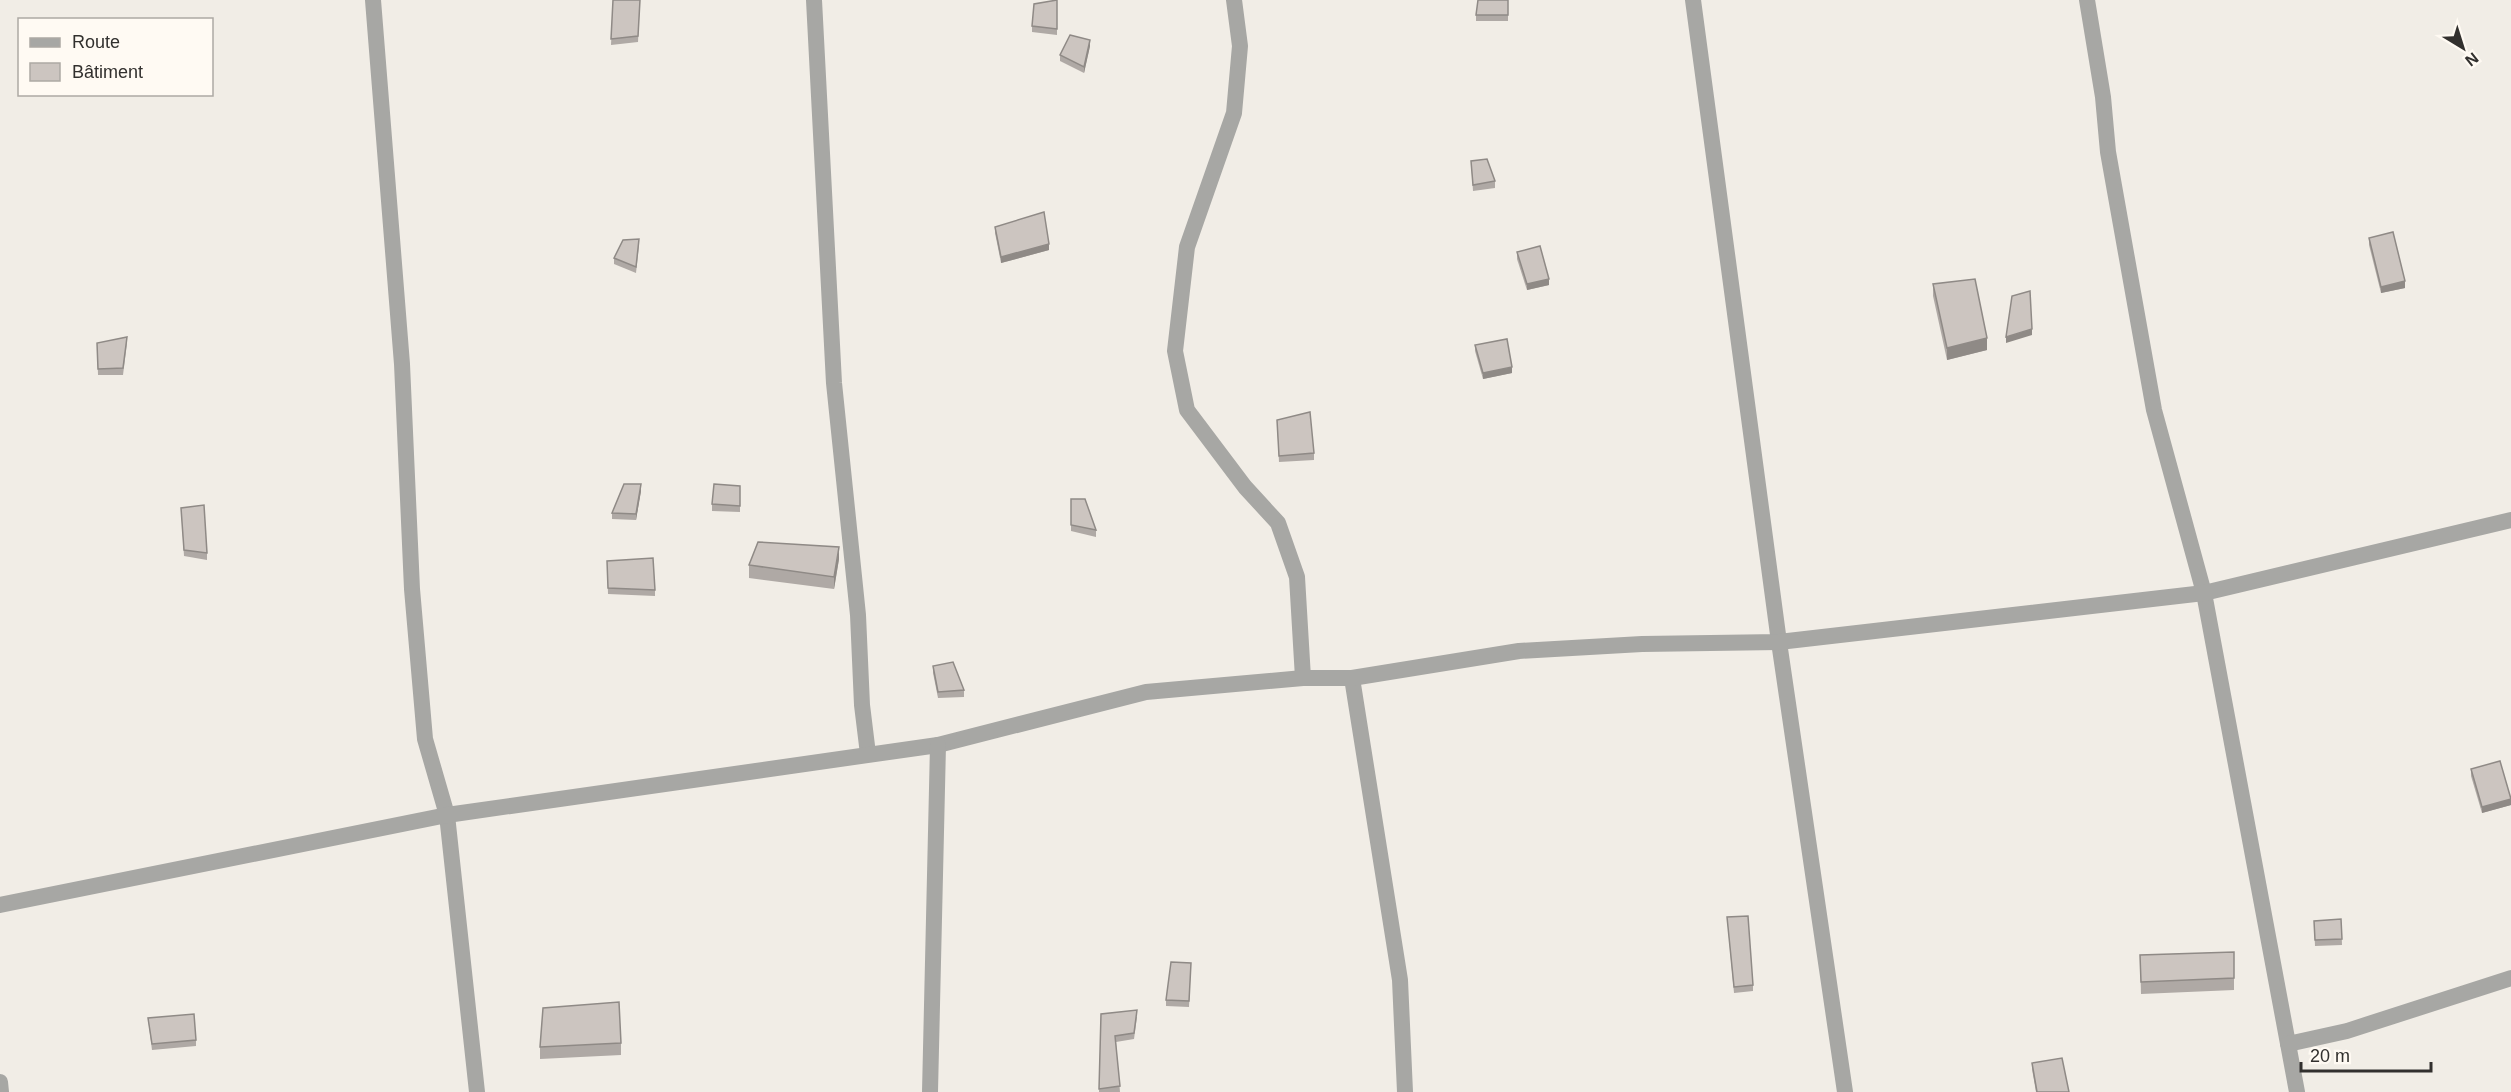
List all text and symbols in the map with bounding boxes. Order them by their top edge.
legend [18,18,213,96]
north arrow [2433,18,2493,78]
text: Route [72,32,120,52]
text: N [2462,49,2482,70]
text: Bâtiment [72,62,143,82]
scale bar [2301,1035,2432,1073]
text: 20 m [2310,1046,2350,1066]

